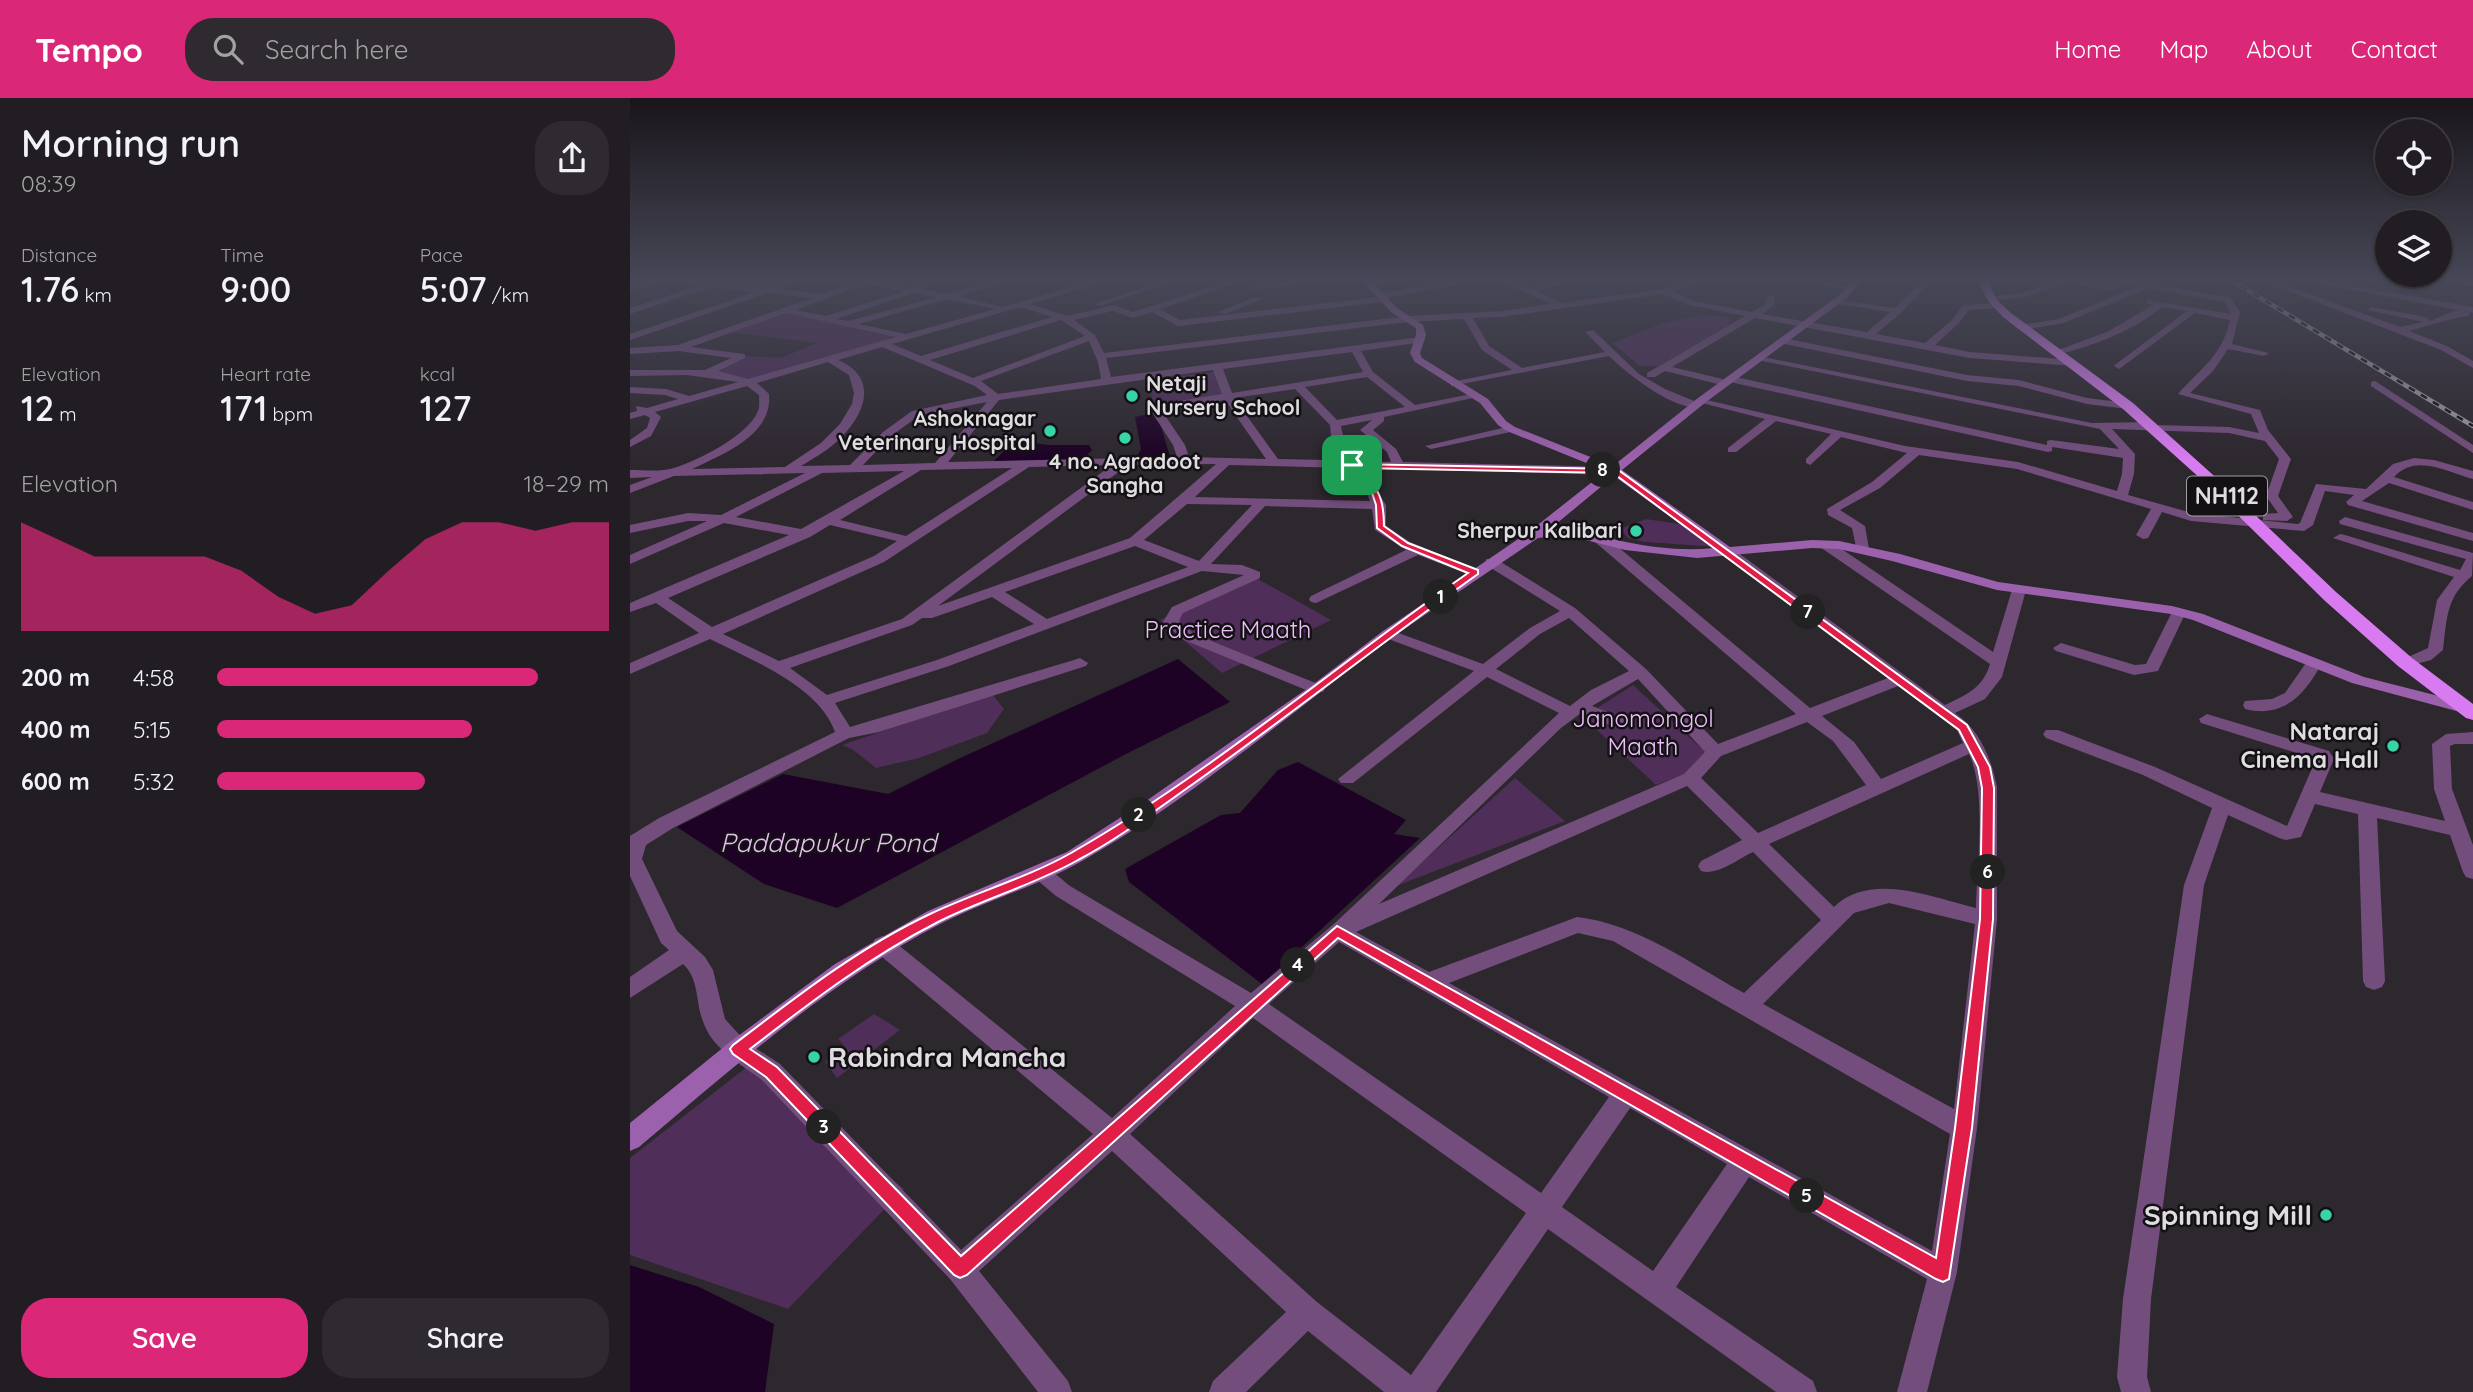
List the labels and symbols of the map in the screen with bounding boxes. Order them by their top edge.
place label: Netaji Nursery School [1146,370,1300,420]
marker: Netaji Nursery School [1124,388,1140,404]
place label: Ashoknagar Veterinary Hospital [838,405,1036,455]
marker: Ashoknagar Veterinary Hospital [1042,423,1058,439]
marker: 4 no. Agradoot Sangha [1117,430,1133,446]
pin [1322,435,1382,495]
place label: 4 no. Agradoot Sangha [1049,448,1201,498]
pin: 8 [1586,452,1620,488]
road number: NH112 [2187,476,2267,516]
place label: Sherpur Kalibari [1457,517,1622,543]
marker: Sherpur Kalibari [1628,523,1644,539]
pin: 1 [1424,580,1458,614]
pin: 7 [1790,594,1826,630]
park label: Practice Maath [1145,614,1312,644]
park label: Janomongol Maath [1572,703,1714,761]
place label: Nataraj Cinema Hall [2241,716,2379,774]
marker: Nataraj Cinema Hall [2385,738,2401,754]
pin: 2 [1121,798,1156,832]
water label: Paddapukur Pond [720,826,939,859]
pin: 6 [1970,854,2006,890]
pin: 4 [1280,948,1316,982]
place label: Rabindra Mancha [828,1039,1066,1074]
marker: Rabindra Mancha [806,1049,822,1065]
pin: 3 [806,1110,842,1144]
pin: 5 [1790,1178,1824,1214]
place label: Spinning Mill [2144,1197,2312,1232]
marker: Spinning Mill [2318,1207,2334,1223]

